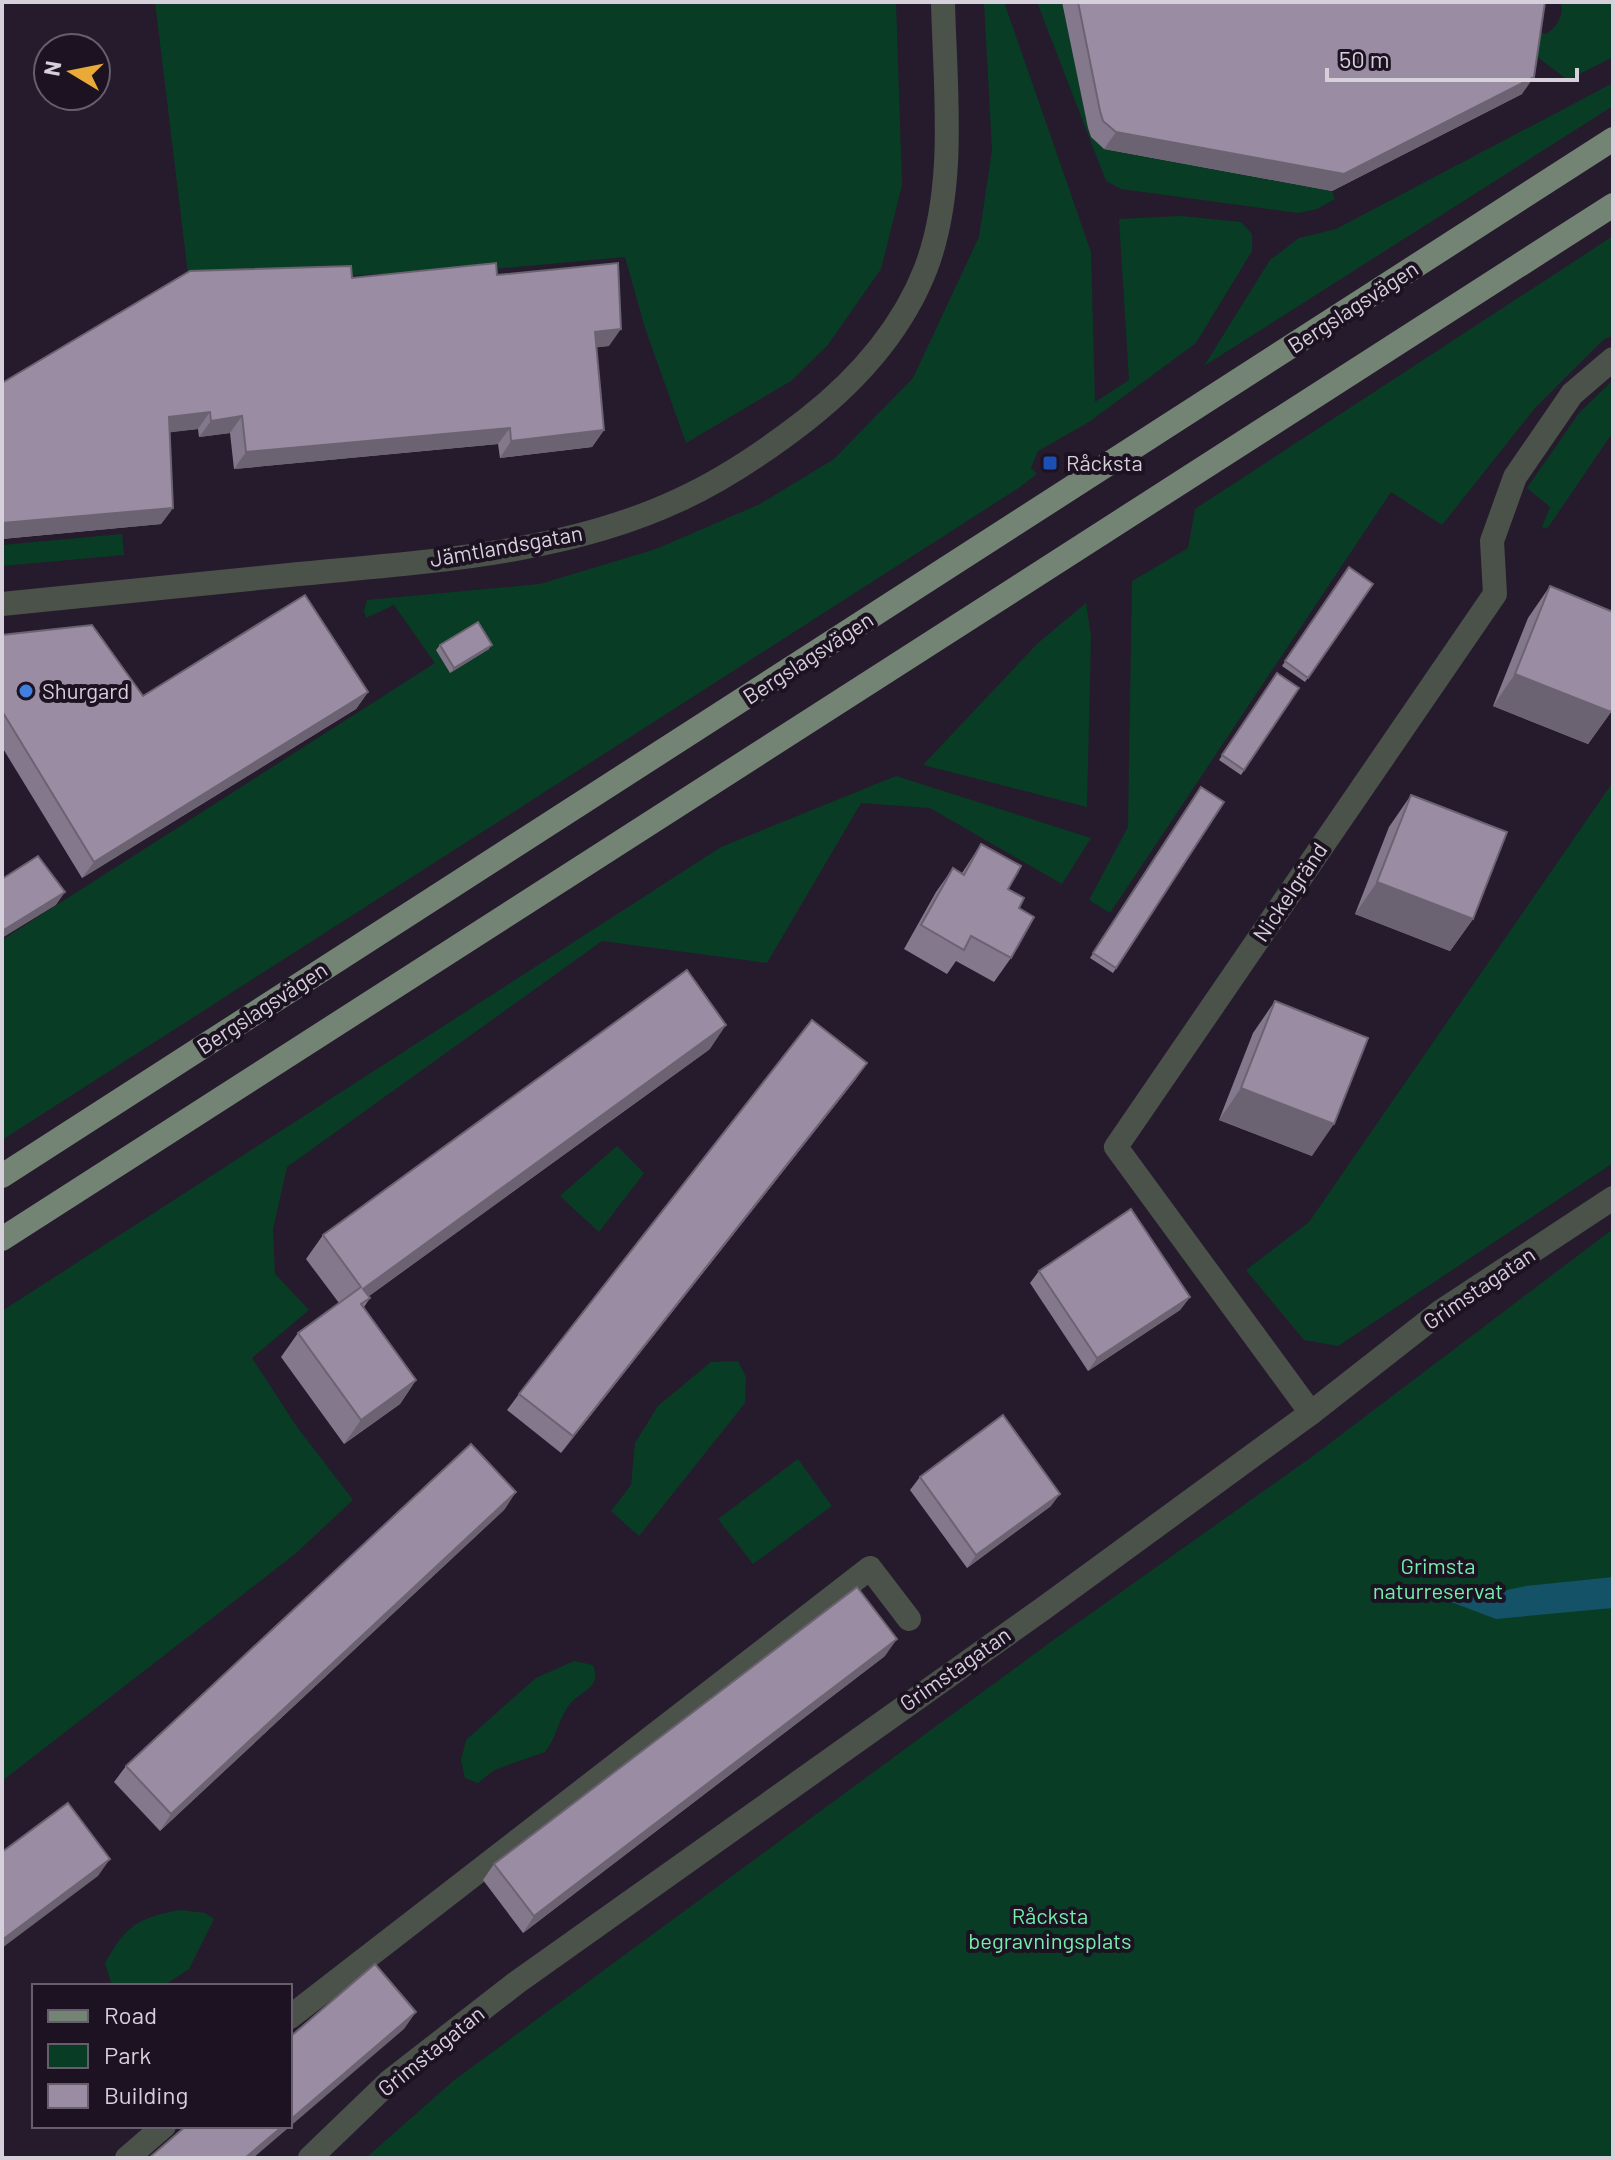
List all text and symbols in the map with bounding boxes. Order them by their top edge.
north arrow [32,32,112,112]
scale bar [1327,32,1577,82]
text: 50 m [1339,44,1390,73]
text: N [37,59,65,78]
street label: Bergslagsvägen [1282,254,1422,358]
place label: Råcksta [1066,449,1143,475]
marker: Råcksta [1041,454,1059,472]
street label: Jämtlandsgatan [427,519,584,571]
street label: Bergslagsvägen [737,605,877,709]
place label: Shurgard [42,677,129,703]
marker: Shurgard [17,682,35,700]
street label: Nickelgränd [1247,837,1332,946]
street label: Bergslagsvägen [191,955,331,1059]
street label: Grimstagatan [1418,1240,1539,1334]
park label: Grimsta naturreservat [1373,1552,1503,1603]
street label: Grimstagatan [894,1620,1015,1716]
park label: Råcksta begravningsplats [968,1902,1132,1953]
legend [32,1984,292,2128]
street label: Grimstagatan [372,1999,489,2101]
text: Road [104,2000,157,2029]
text: Park [104,2040,151,2069]
text: Building [104,2080,188,2109]

